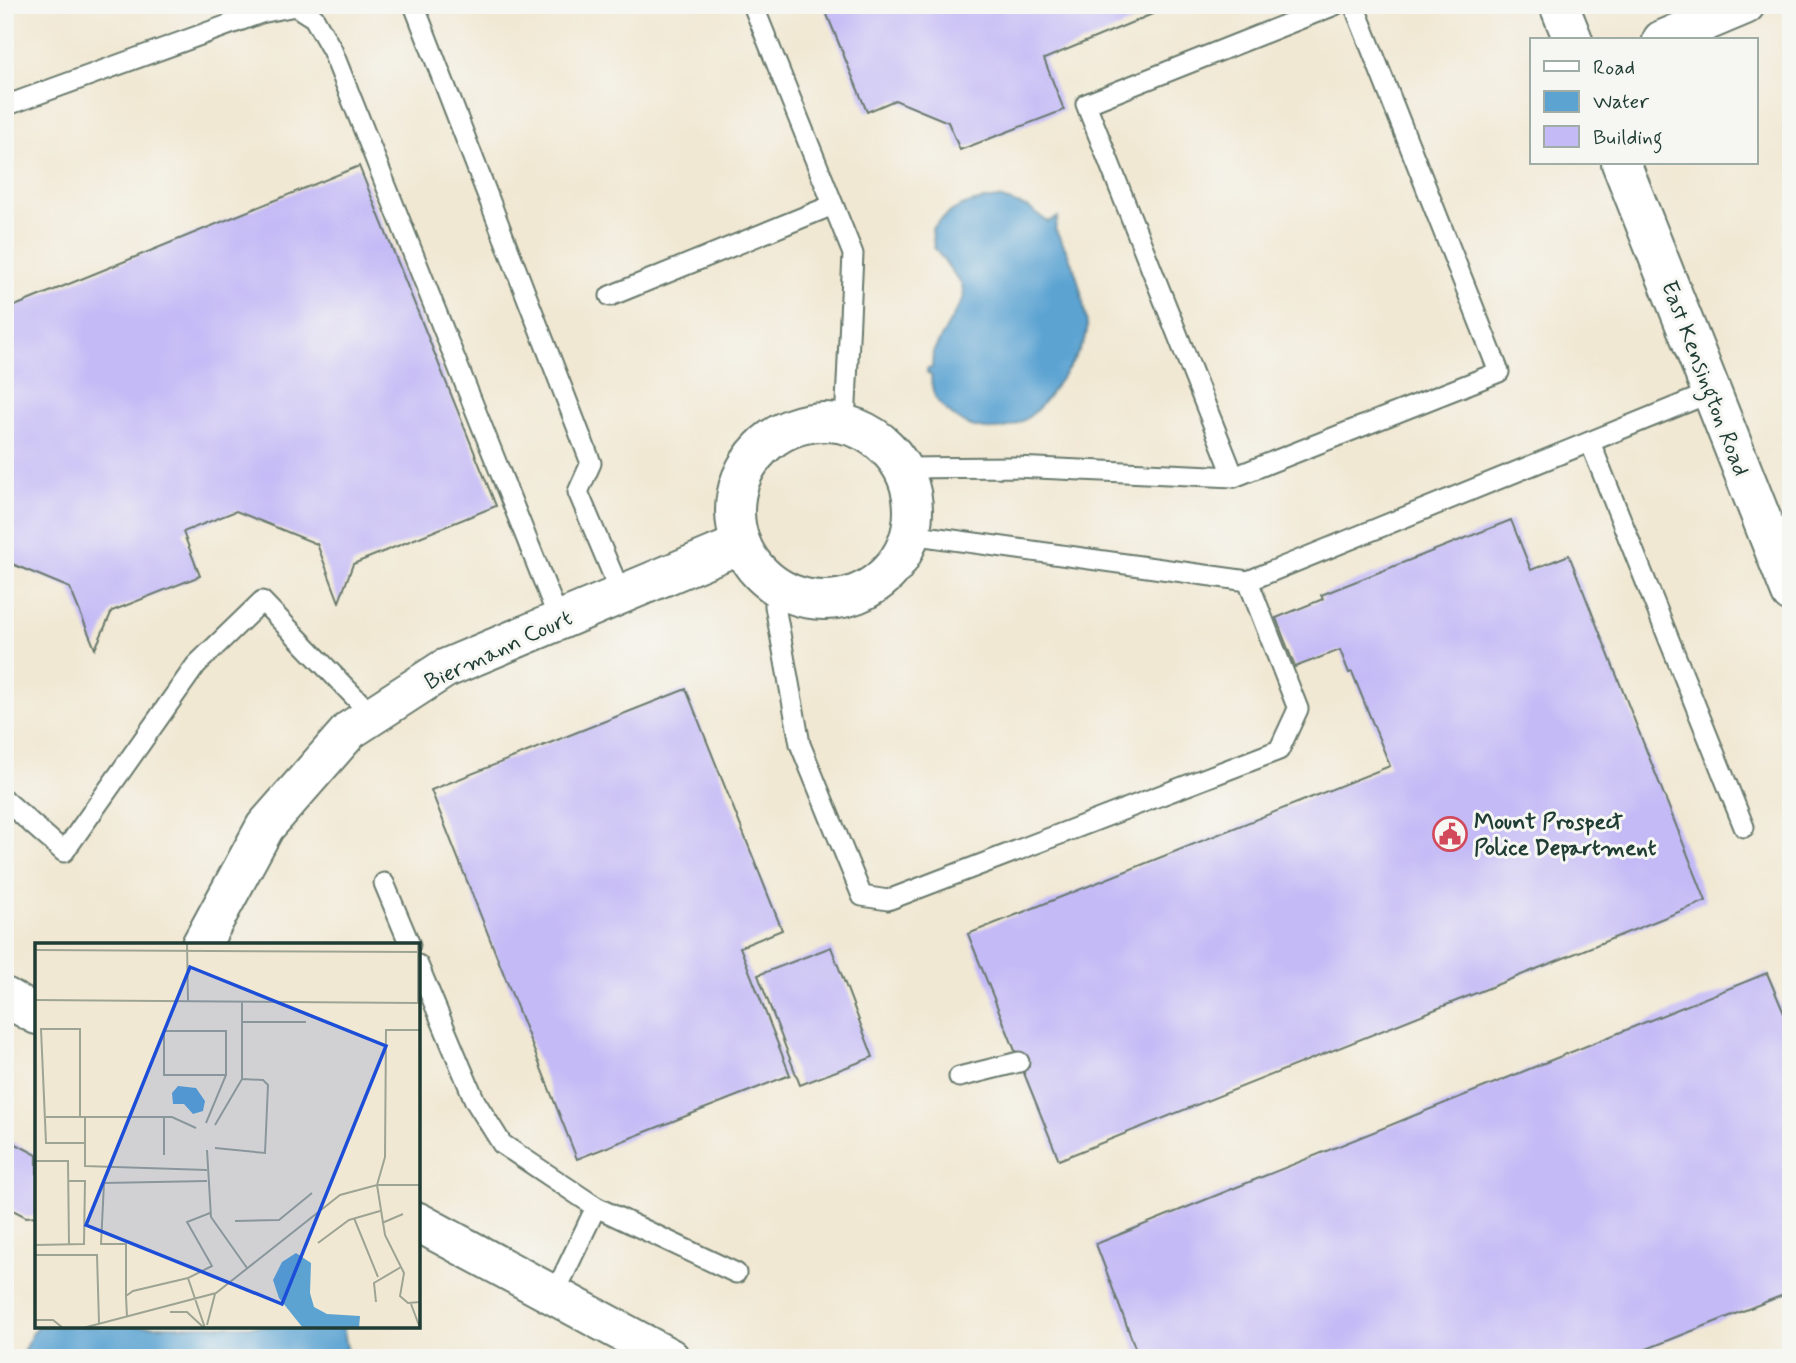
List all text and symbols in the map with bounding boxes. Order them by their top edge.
legend [1530,38,1758,164]
text: Road [1593,54,1635,82]
text: Water [1593,88,1649,116]
text: Building [1593,124,1663,154]
street label: East Kensington Road [1651,277,1755,481]
street label: Biermann Court [420,603,578,698]
place label: Mount Prospect Police Department [1474,808,1657,864]
public building icon: Mount Prospect Police Department [1431,815,1469,853]
inset map [35,943,420,1328]

